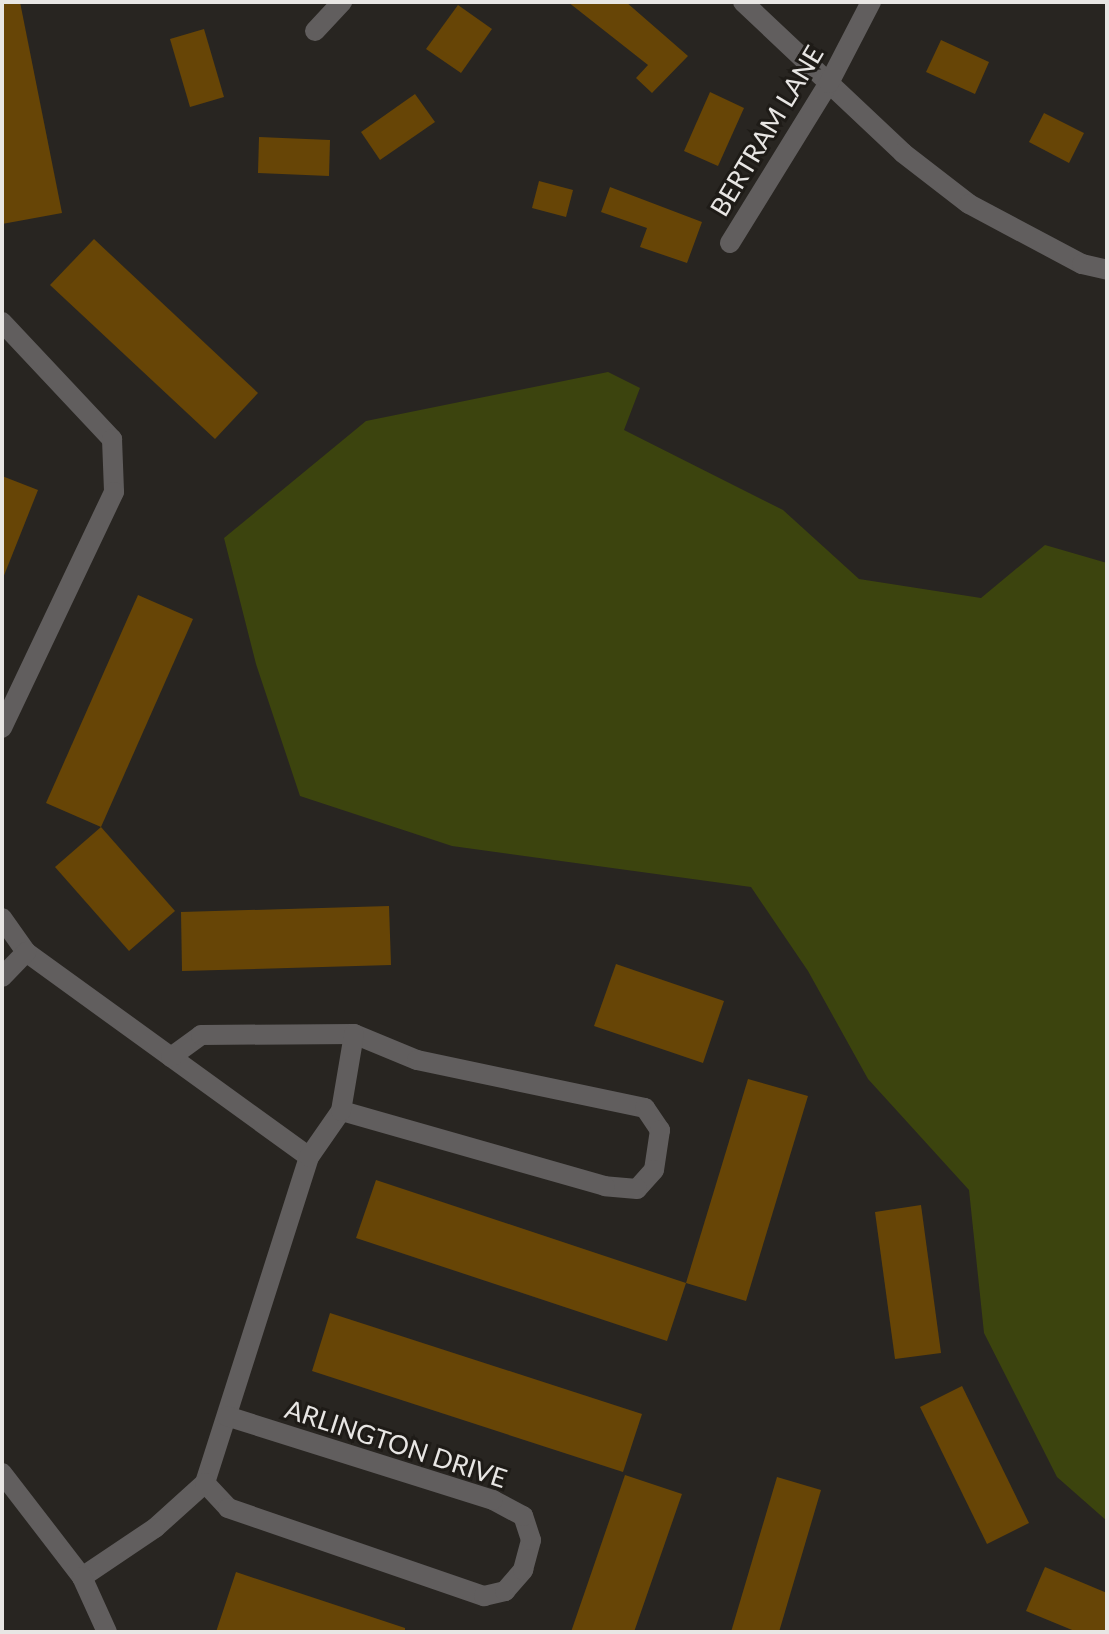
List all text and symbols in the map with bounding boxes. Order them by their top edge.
street label: BERTRAM LANE [704,40,830,222]
street label: ARLINGTON DRIVE [281,1393,511,1495]

